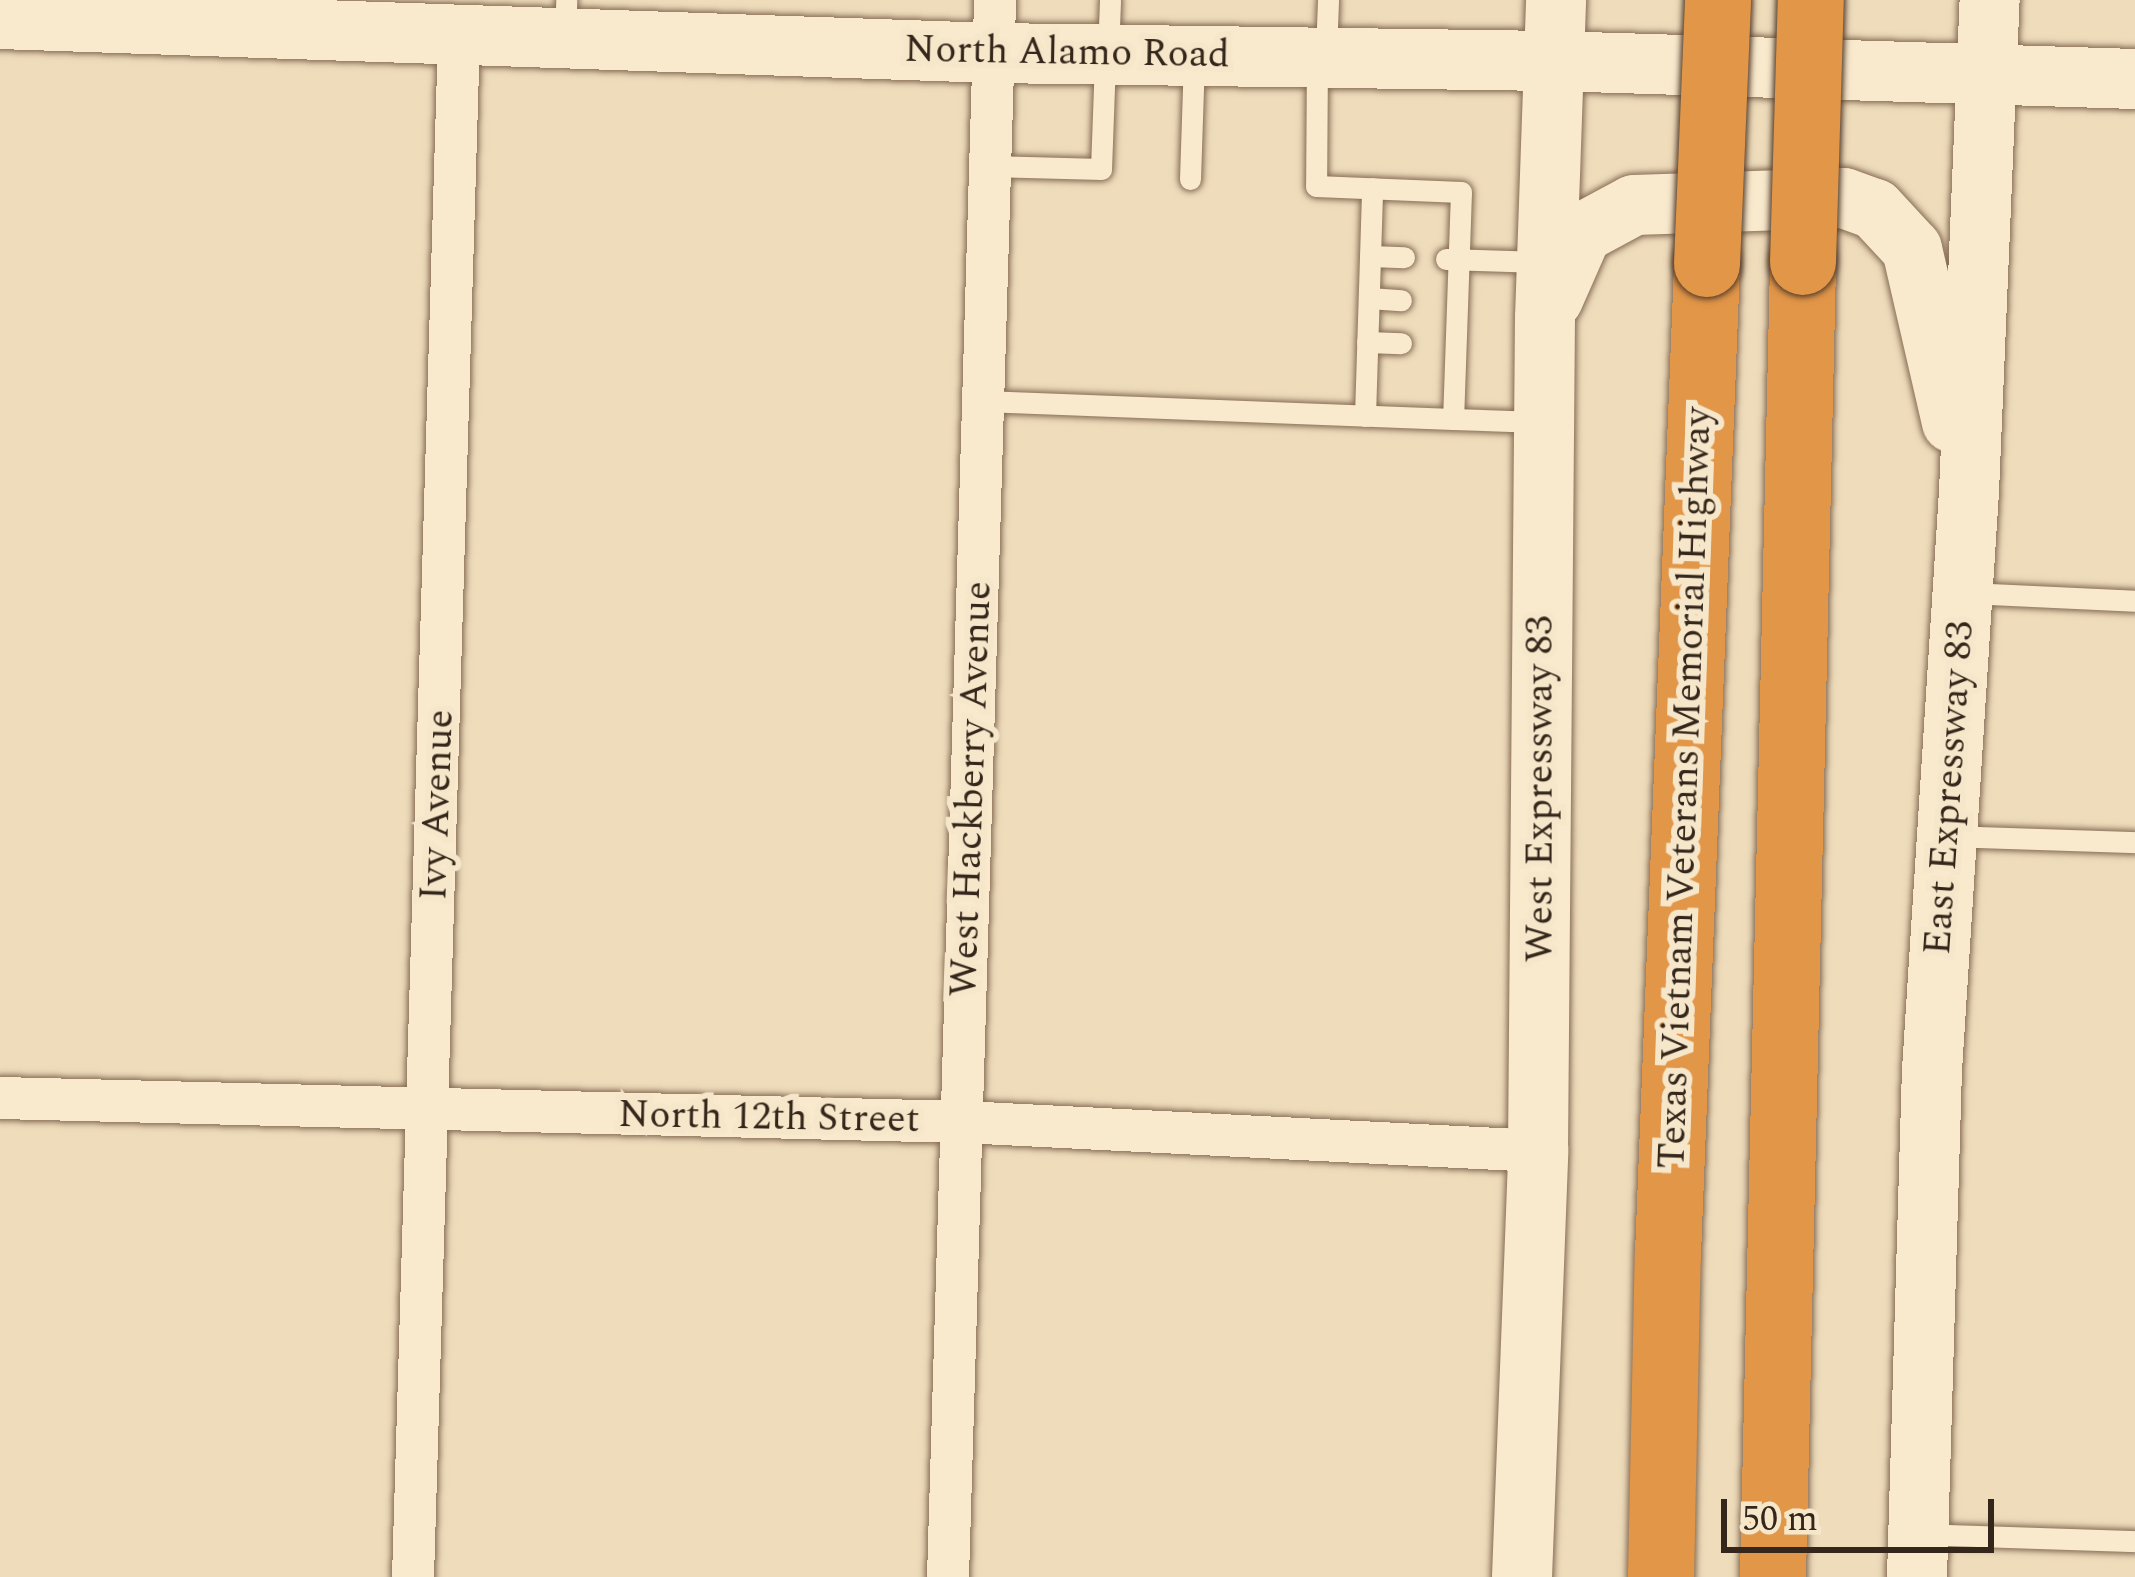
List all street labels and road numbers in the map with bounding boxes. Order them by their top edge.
street label: North Alamo Road [904,27,1230,79]
street label: Texas Vietnam Veterans Memorial Highway [1649,406,1723,1170]
street label: West Hackberry Avenue [941,580,1003,998]
street label: West Expressway 83 [1518,616,1564,962]
street label: East Expressway 83 [1915,619,1985,957]
street label: Ivy Avenue [411,709,465,901]
street label: North 12th Street [618,1092,920,1144]

